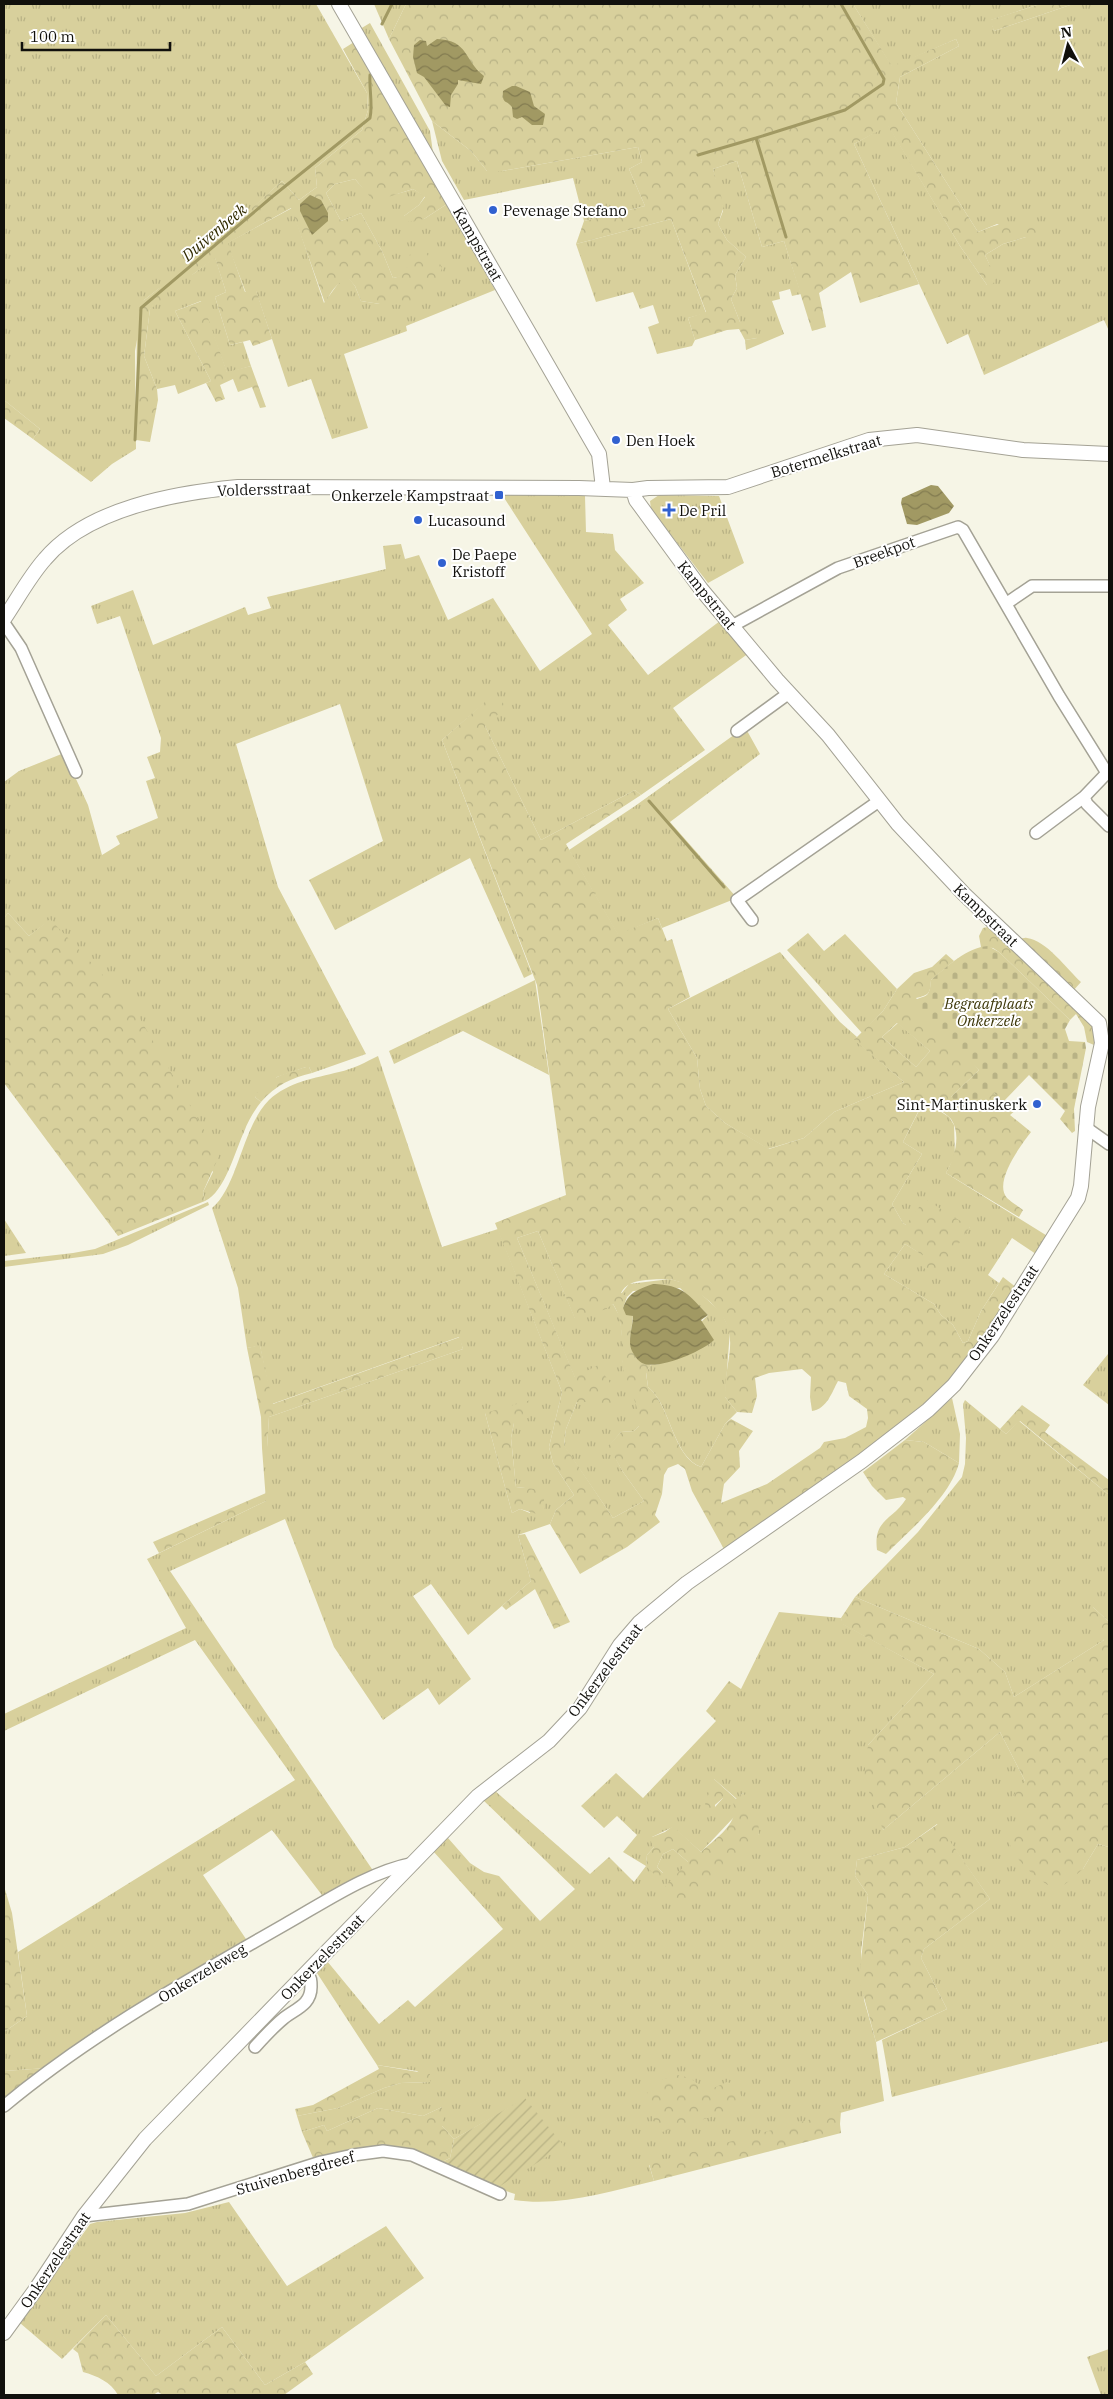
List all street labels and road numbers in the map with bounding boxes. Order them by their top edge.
street label: Kampstraat [449,203,507,285]
street label: Botermelkstraat [768,430,884,482]
street label: Voldersstraat [217,478,311,500]
street label: Breekpot [850,532,918,572]
street label: Kampstraat [674,557,740,633]
street label: Kampstraat [950,879,1022,951]
street label: Onkerzelestraat [964,1261,1042,1365]
street label: Onkerzelestraat [564,1619,646,1721]
street label: Onkerzelestraat [276,1910,368,2004]
street label: Onkerzeleweg [155,1939,249,2007]
street label: Stuivenbergdreef [234,2147,357,2199]
street label: Onkerzelestraat [16,2208,94,2312]

